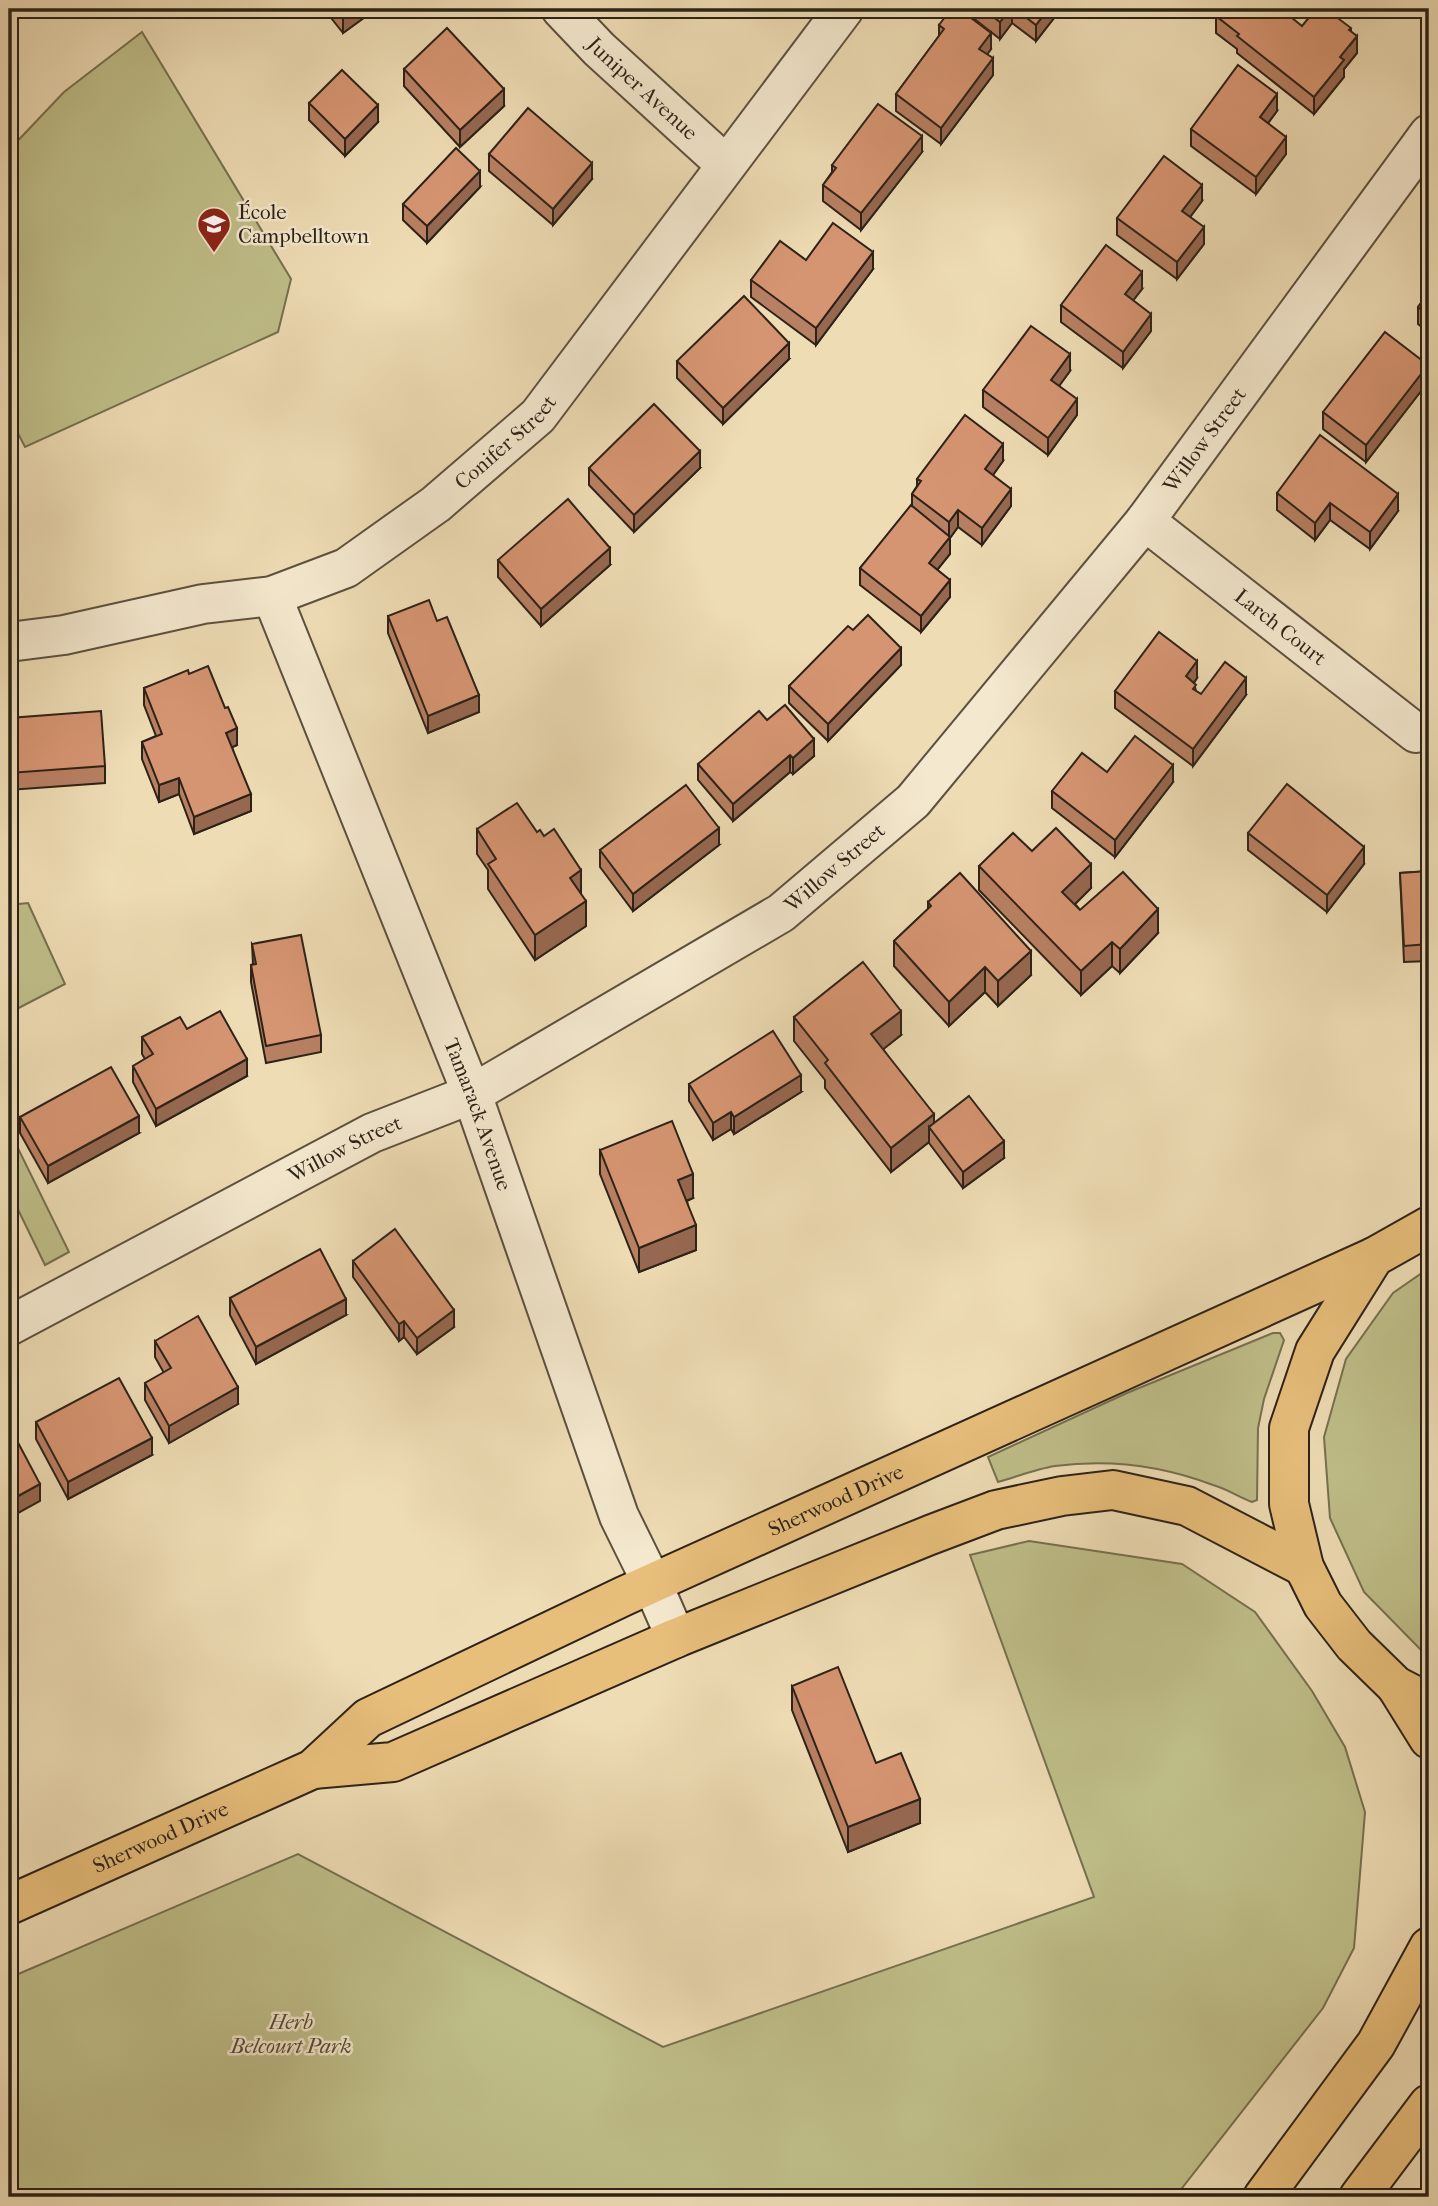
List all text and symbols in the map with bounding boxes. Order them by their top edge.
street label: Juniper Avenue [581,31,703,145]
place label: École Campbelltown [238,200,369,248]
school or university icon: École Campbelltown [195,205,233,254]
street label: Willow Street [1158,382,1251,498]
street label: Conifer Street [450,390,562,494]
street label: Larch Court [1230,584,1332,671]
street label: Willow Street [779,818,890,917]
street label: Tamarack Avenue [439,1035,517,1194]
street label: Willow Street [283,1110,406,1188]
street label: Sherwood Drive [764,1459,907,1541]
street label: Sherwood Drive [89,1796,232,1878]
park label: Herb Belcourt Park [230,2010,351,2058]

